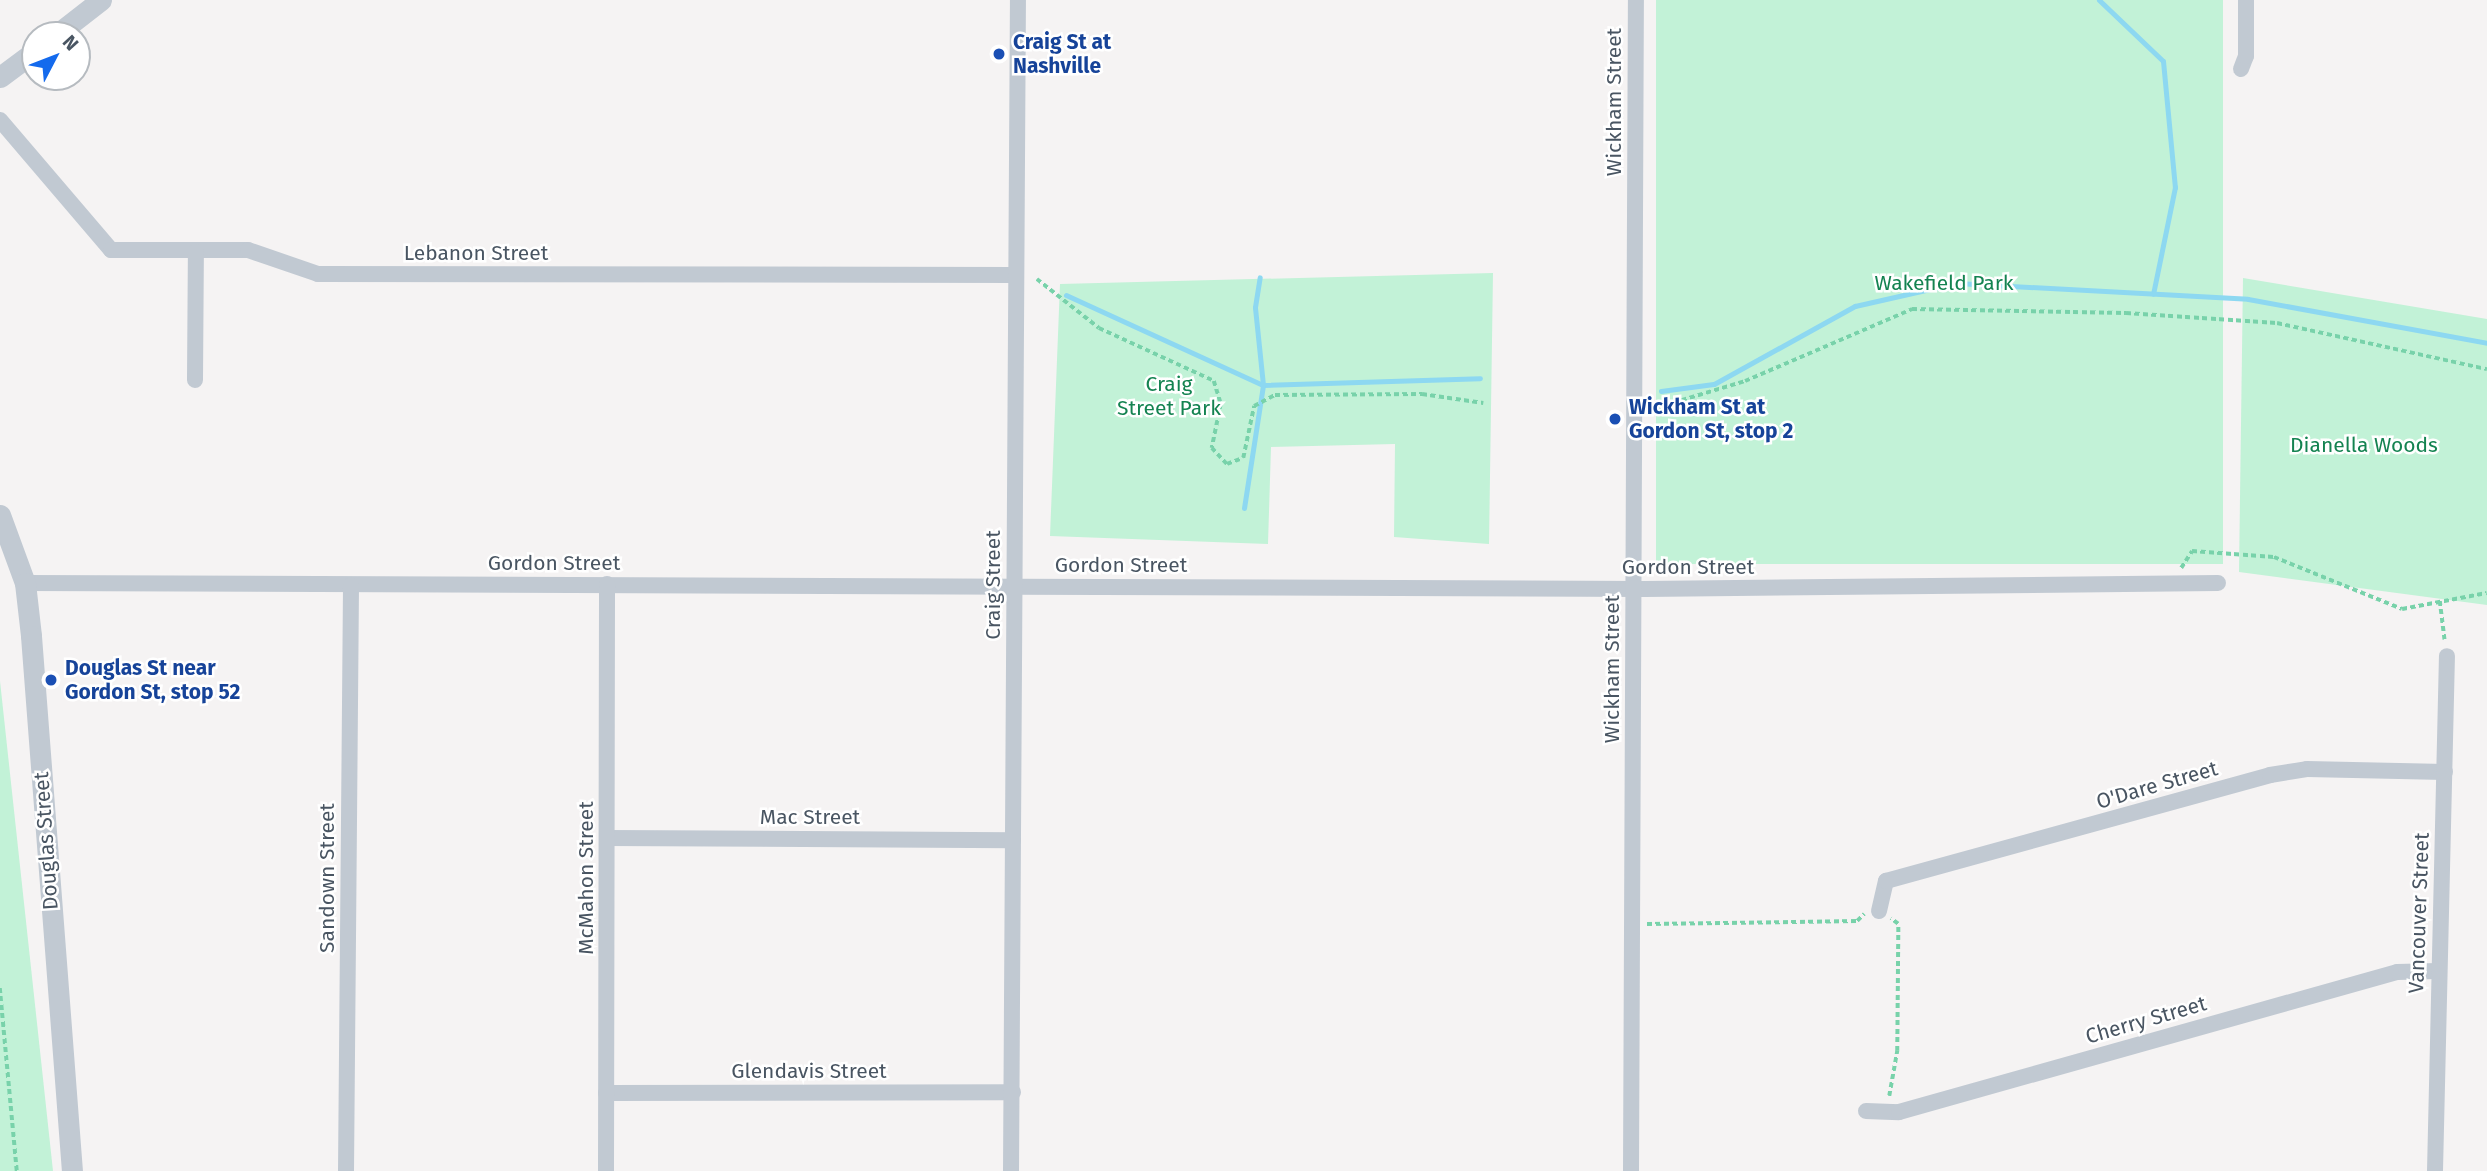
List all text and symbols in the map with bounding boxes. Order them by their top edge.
north arrow [21,21,91,91]
street label: Wickham Street [1601,28,1627,176]
place label: Craig St at Nashville [1013,29,1111,79]
text: N [58,31,83,55]
marker: Craig St at Nashville [991,46,1007,62]
street label: Lebanon Street [404,240,548,266]
park label: Wakefield Park [1874,270,2014,296]
park label: Craig Street Park [1117,371,1221,421]
place label: Wickham St at Gordon St, stop 2 [1629,394,1793,444]
marker: Wickham St at Gordon St, stop 2 [1607,411,1623,427]
park label: Dianella Woods [2290,432,2438,458]
street label: Craig Street [980,530,1006,640]
street label: Gordon Street [488,550,620,576]
street label: Gordon Street [1055,552,1187,578]
street label: Gordon Street [1622,554,1754,580]
street label: Wickham Street [1599,595,1625,743]
place label: Douglas St near Gordon St, stop 52 [65,655,240,705]
marker: Douglas St near Gordon St, stop 52 [43,672,59,688]
street label: O'Dare Street [2093,756,2221,814]
street label: Douglas Street [29,771,63,911]
street label: McMahon Street [573,801,599,955]
street label: Sandown Street [314,803,340,953]
street label: Mac Street [760,804,860,830]
street label: Vancouver Street [2404,832,2434,994]
street label: Cherry Street [2083,991,2209,1049]
street label: Glendavis Street [731,1058,887,1084]

